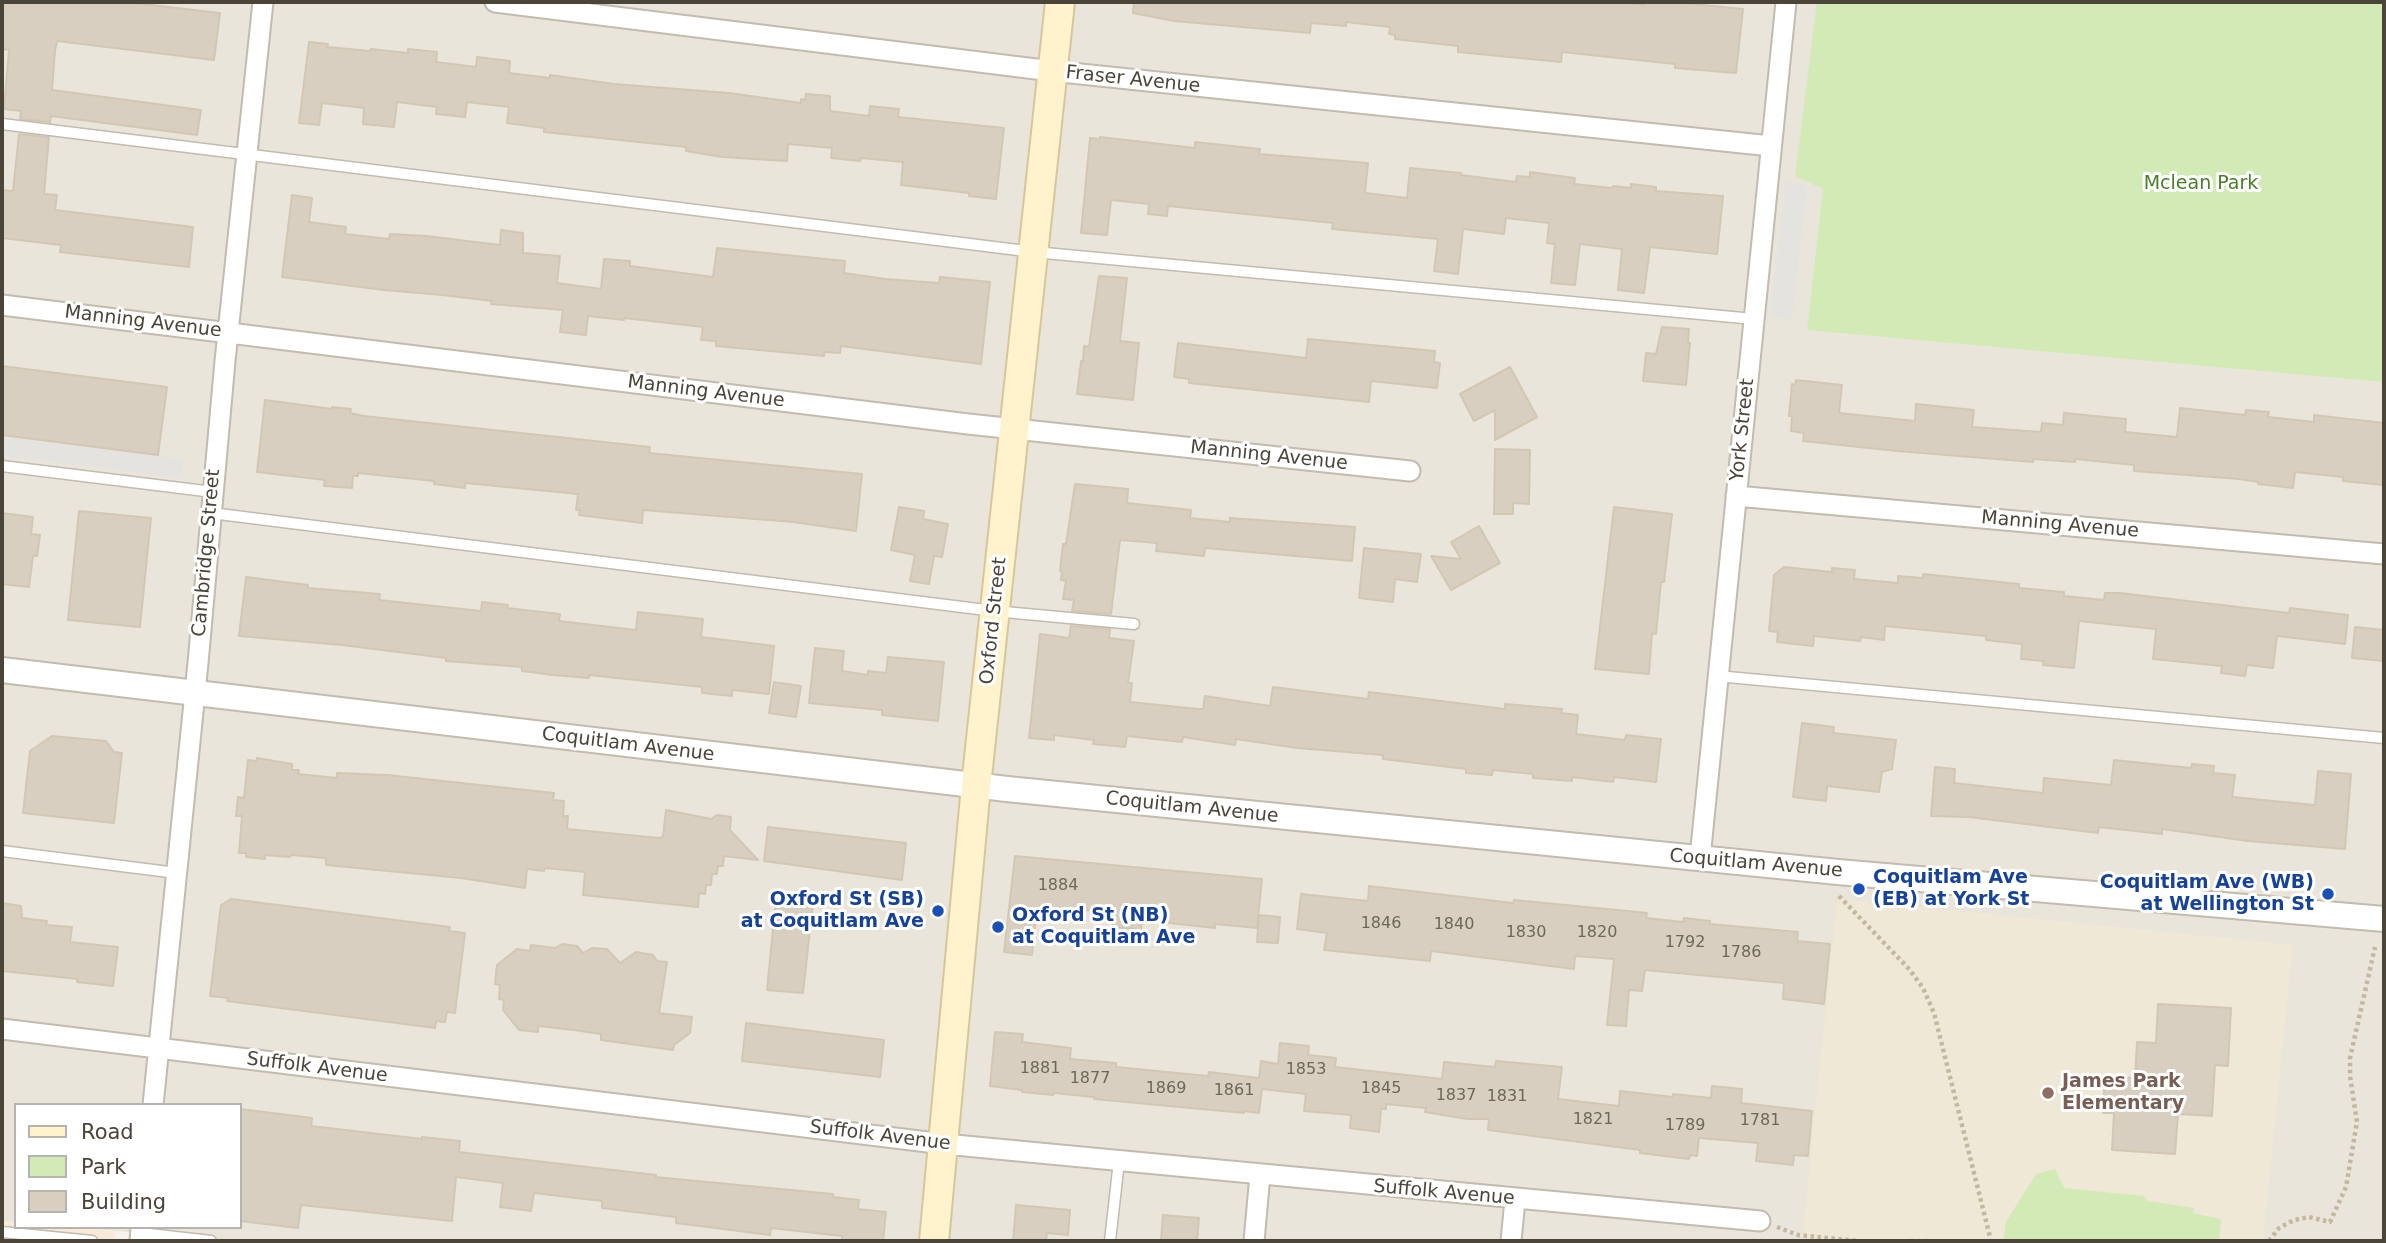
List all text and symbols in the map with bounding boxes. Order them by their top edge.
street label: Fraser Avenue [1065,62,1201,98]
park label: Mclean Park [2144,173,2258,195]
street label: Manning Avenue [63,301,223,343]
street label: Manning Avenue [626,371,786,413]
street label: York Street [1726,377,1760,483]
street label: Manning Avenue [1189,436,1349,476]
street label: Cambridge Street [188,468,226,638]
street label: Manning Avenue [1980,507,2140,543]
street label: Oxford Street [976,556,1012,686]
street label: Coquitlam Avenue [540,723,716,767]
street label: Coquitlam Avenue [1104,788,1280,828]
street label: Coquitlam Avenue [1668,845,1844,883]
place label: Coquitlam Ave (EB) at York St [1873,867,2029,911]
place label: Coquitlam Ave (WB) at Wellington St [2100,872,2314,916]
house number: 1884 [1038,876,1078,896]
marker: Coquitlam Ave (EB) at York St [1851,881,1867,897]
marker: Coquitlam Ave (WB) at Wellington St [2320,886,2336,902]
place label: Oxford St (SB) at Coquitlam Ave [741,889,924,933]
marker: Oxford St (SB) at Coquitlam Ave [930,903,946,919]
place label: Oxford St (NB) at Coquitlam Ave [1012,905,1195,949]
house number: 1846 [1361,914,1401,934]
house number: 1840 [1434,915,1474,935]
marker: Oxford St (NB) at Coquitlam Ave [990,919,1006,935]
house number: 1830 [1506,923,1546,943]
house number: 1820 [1577,923,1617,943]
house number: 1792 [1665,933,1705,953]
house number: 1786 [1721,943,1761,963]
street label: Suffolk Avenue [245,1048,389,1088]
house number: 1881 [1020,1059,1060,1079]
house number: 1853 [1286,1060,1326,1080]
house number: 1877 [1070,1069,1110,1089]
place label: James Park Elementary [2062,1071,2184,1115]
house number: 1869 [1146,1079,1186,1099]
house number: 1845 [1361,1079,1401,1099]
house number: 1861 [1214,1081,1254,1101]
marker: James Park Elementary [2040,1085,2056,1101]
house number: 1837 [1436,1086,1476,1106]
house number: 1831 [1487,1087,1527,1107]
legend [14,1103,242,1229]
house number: 1821 [1573,1110,1613,1130]
house number: 1781 [1740,1111,1780,1131]
street label: Suffolk Avenue [808,1116,952,1156]
house number: 1789 [1665,1116,1705,1136]
text: Road [81,1120,134,1144]
text: Park [81,1155,126,1179]
street label: Suffolk Avenue [1372,1175,1516,1211]
text: Building [81,1190,166,1214]

